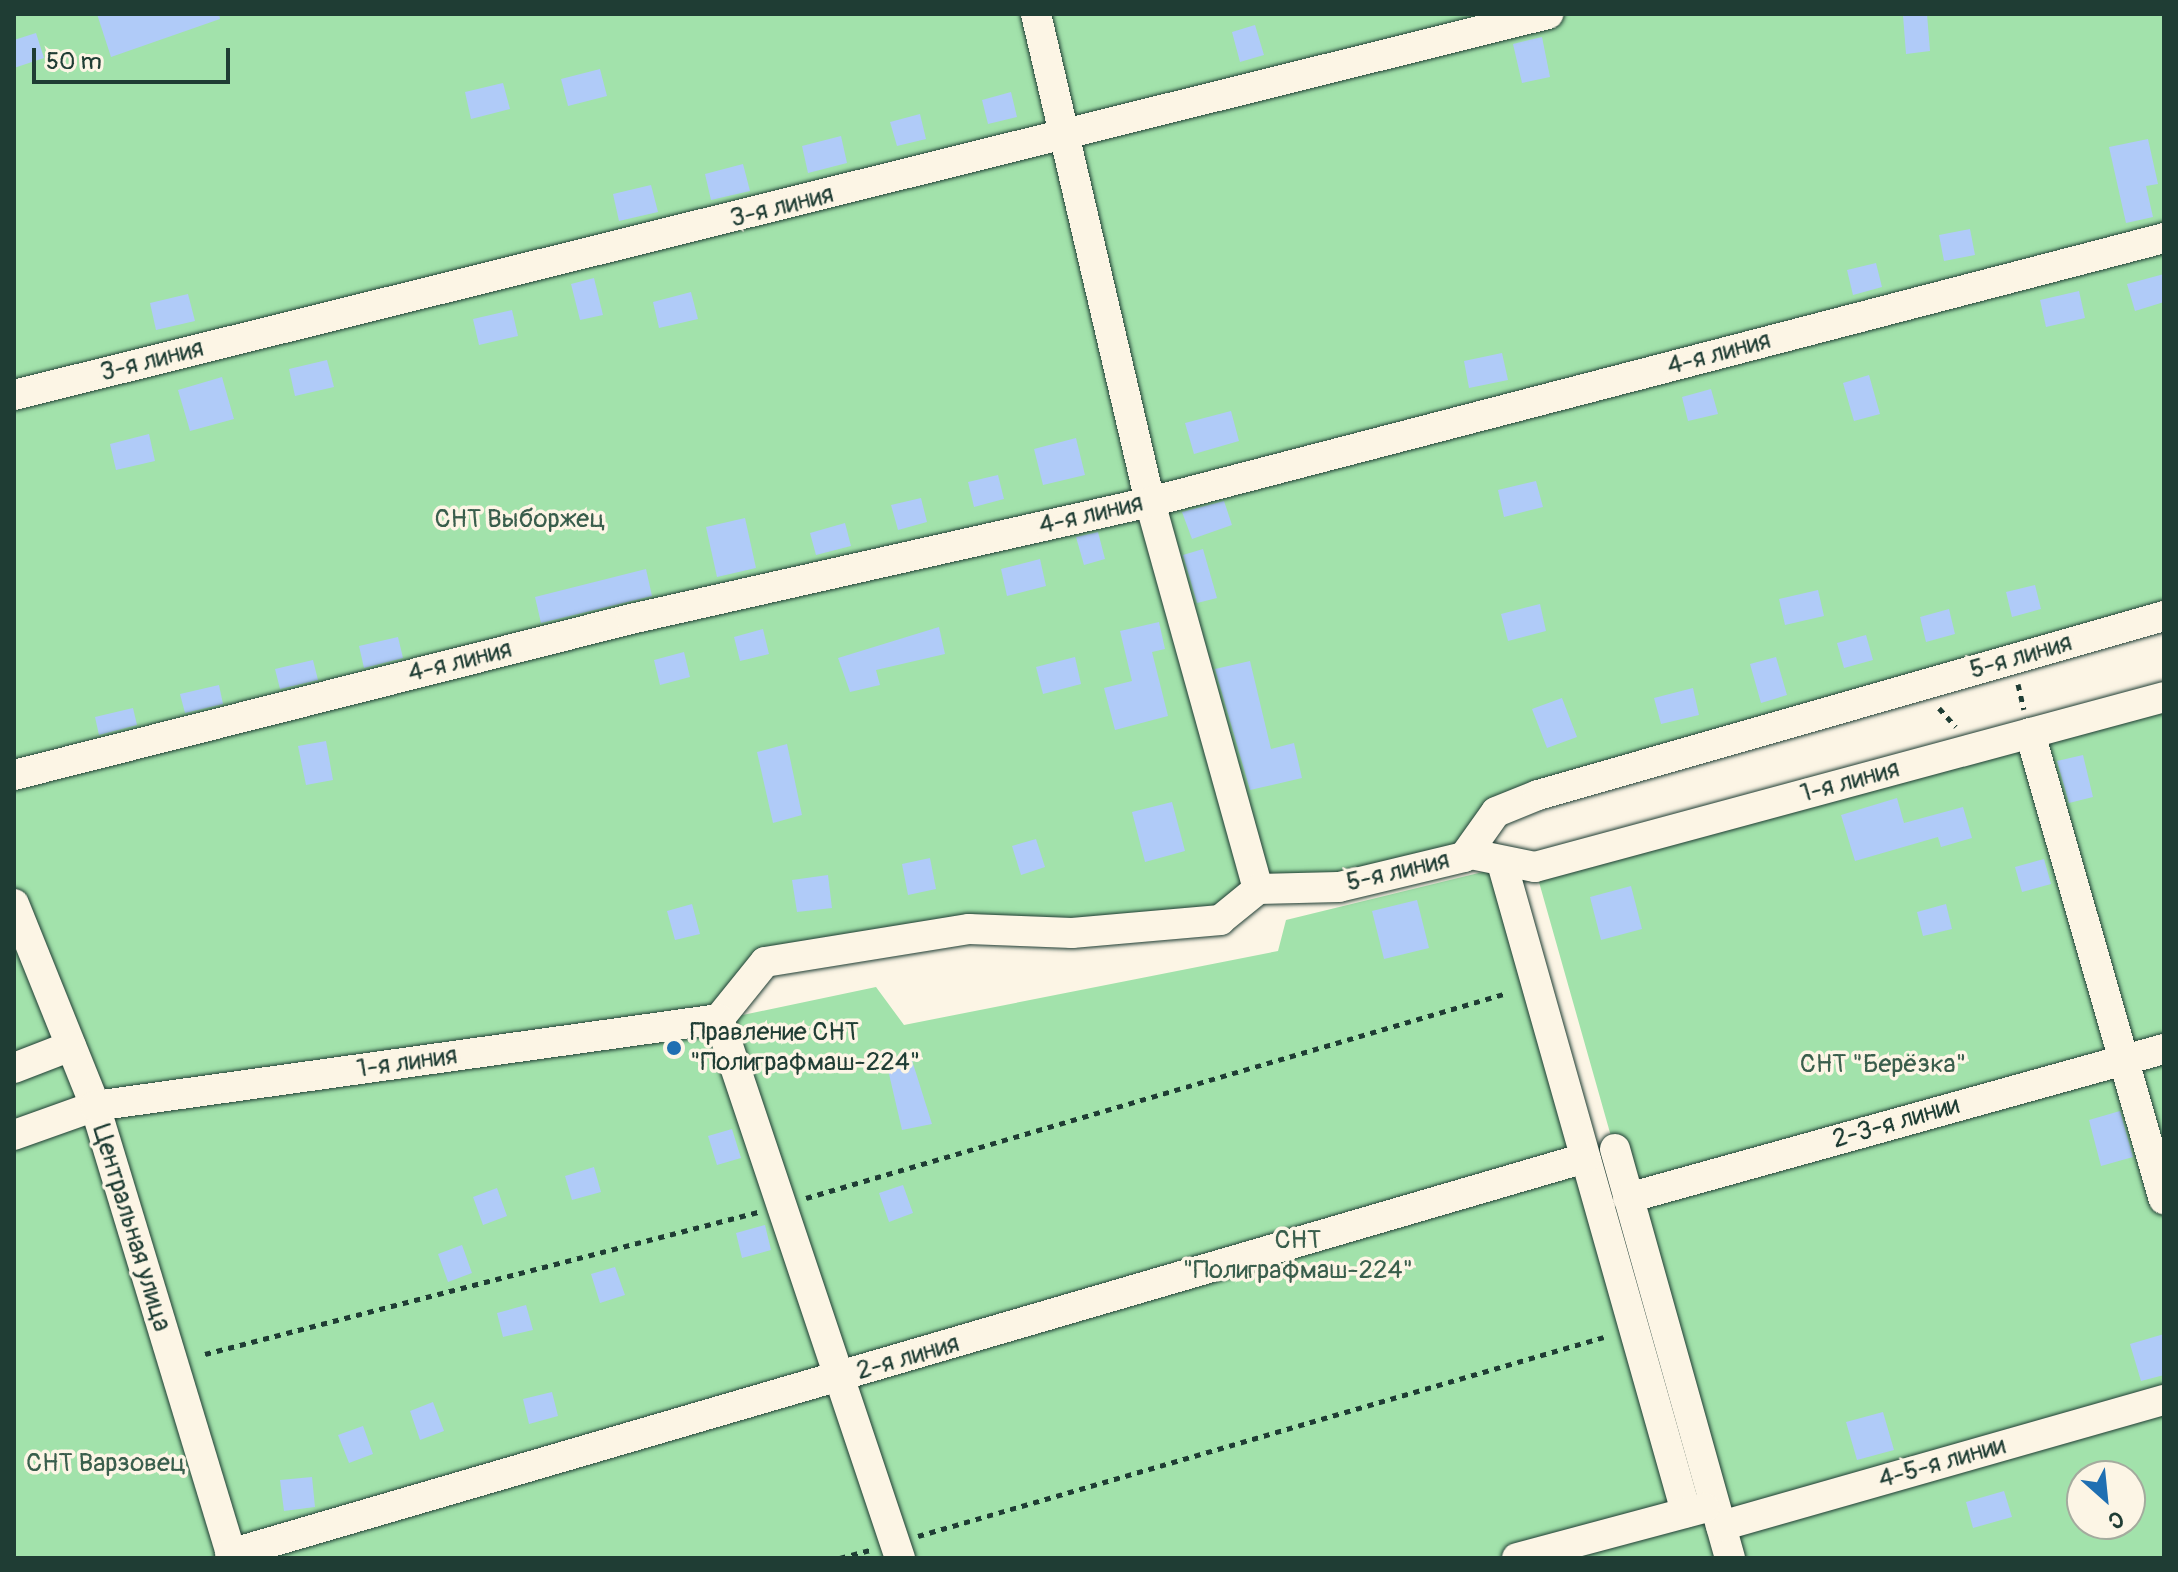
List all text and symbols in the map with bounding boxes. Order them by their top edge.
scale bar [36,32,234,82]
text: 50 m [46,47,102,76]
street label: 3-я линия [727,179,837,235]
street label: 4-я линия [1664,325,1774,383]
street label: 3-я линия [97,333,207,389]
street label: 4-я линия [1036,488,1146,542]
park label: СНТ Выборжец [435,504,605,536]
street label: 5-я линия [1966,628,2076,686]
street label: 4-я линия [405,634,515,690]
street label: 1-я линия [1797,754,1903,810]
street label: 5-я линия [1343,845,1453,899]
place label: Правление СНТ "Полиграфмаш-224" [690,1017,920,1078]
marker: Правление СНТ "Полиграфмаш-224" [665,1039,683,1057]
street label: 1-я линия [355,1041,459,1085]
park label: СНТ "Берёзка" [1800,1049,1966,1081]
street label: 2-3-я линии [1829,1090,1963,1156]
street label: Центральная улица [85,1121,177,1335]
park label: СНТ "Полиграфмаш-224" [1183,1225,1413,1286]
street label: 2-я линия [853,1328,963,1388]
street label: 4-5-я линии [1875,1430,2009,1496]
park label: СНТ Варзовец [26,1448,186,1480]
north arrow [2066,1460,2146,1540]
text: С [2104,1504,2128,1535]

